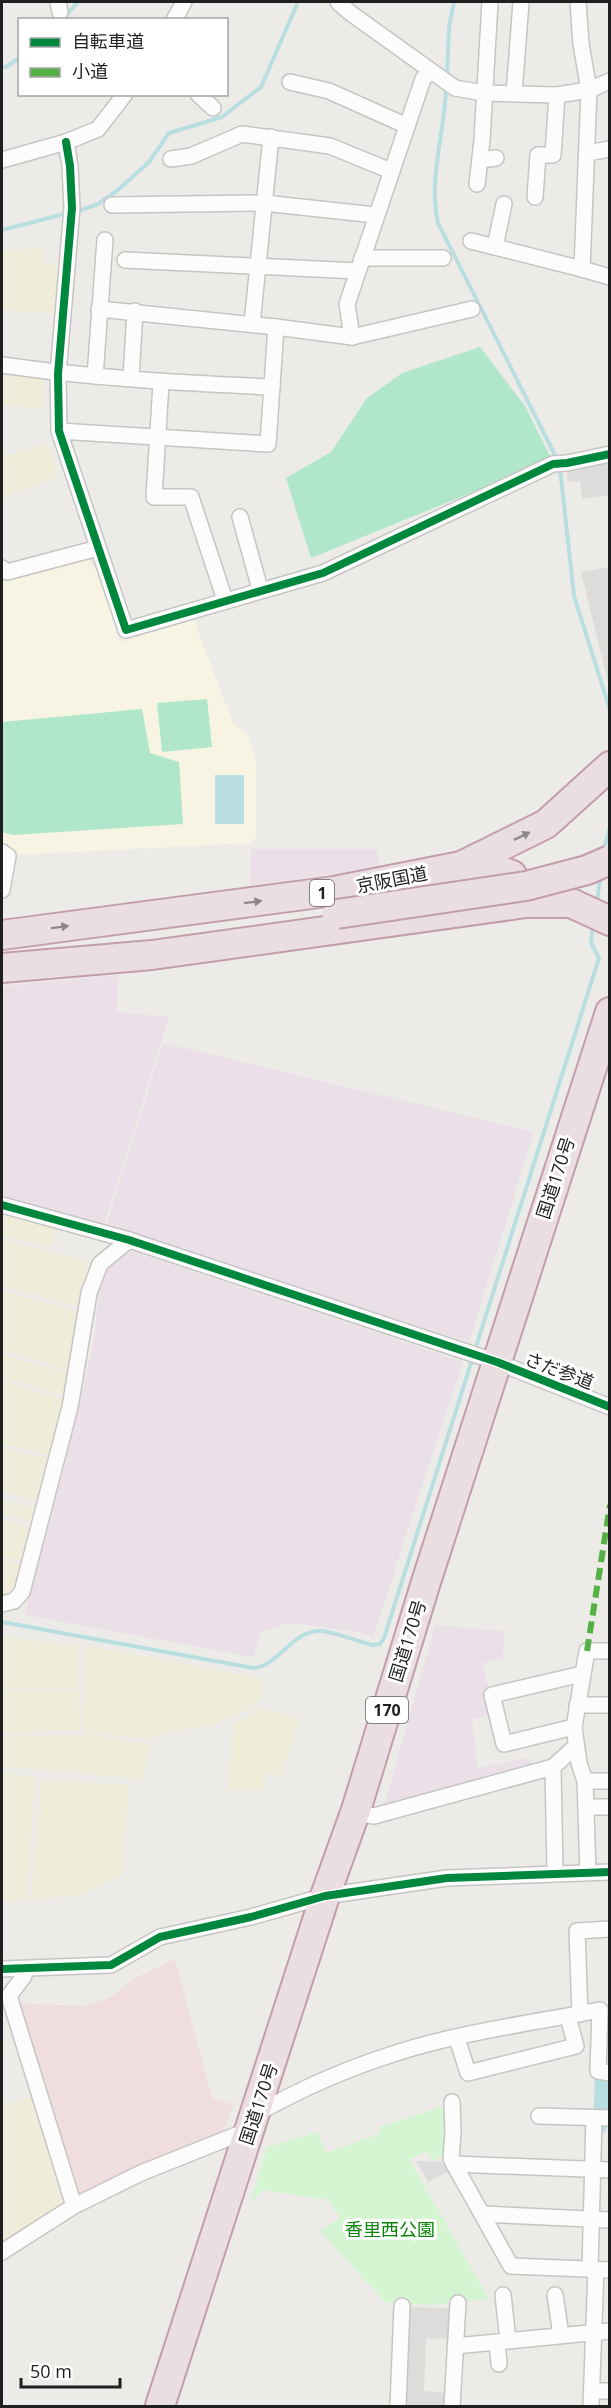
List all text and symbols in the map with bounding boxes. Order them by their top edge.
legend [18,18,228,96]
text: 自転車道 [72,29,144,53]
text: 小道 [72,59,108,83]
one-way arrow [513,832,530,841]
street label: 京阪国道 [354,860,429,898]
road number: 1 [310,880,334,906]
one-way arrow [243,897,262,907]
one-way arrow [50,923,69,932]
street label: 国道170号 [531,1134,580,1222]
street label: さだ参道 [521,1346,597,1394]
street label: 国道170号 [383,1597,431,1685]
road number: 170 [366,1697,408,1723]
street label: 国道170号 [234,2060,283,2148]
park label: 香里西公園 [345,2217,435,2241]
scale bar [21,2351,120,2389]
text: 50 m [30,2359,72,2383]

